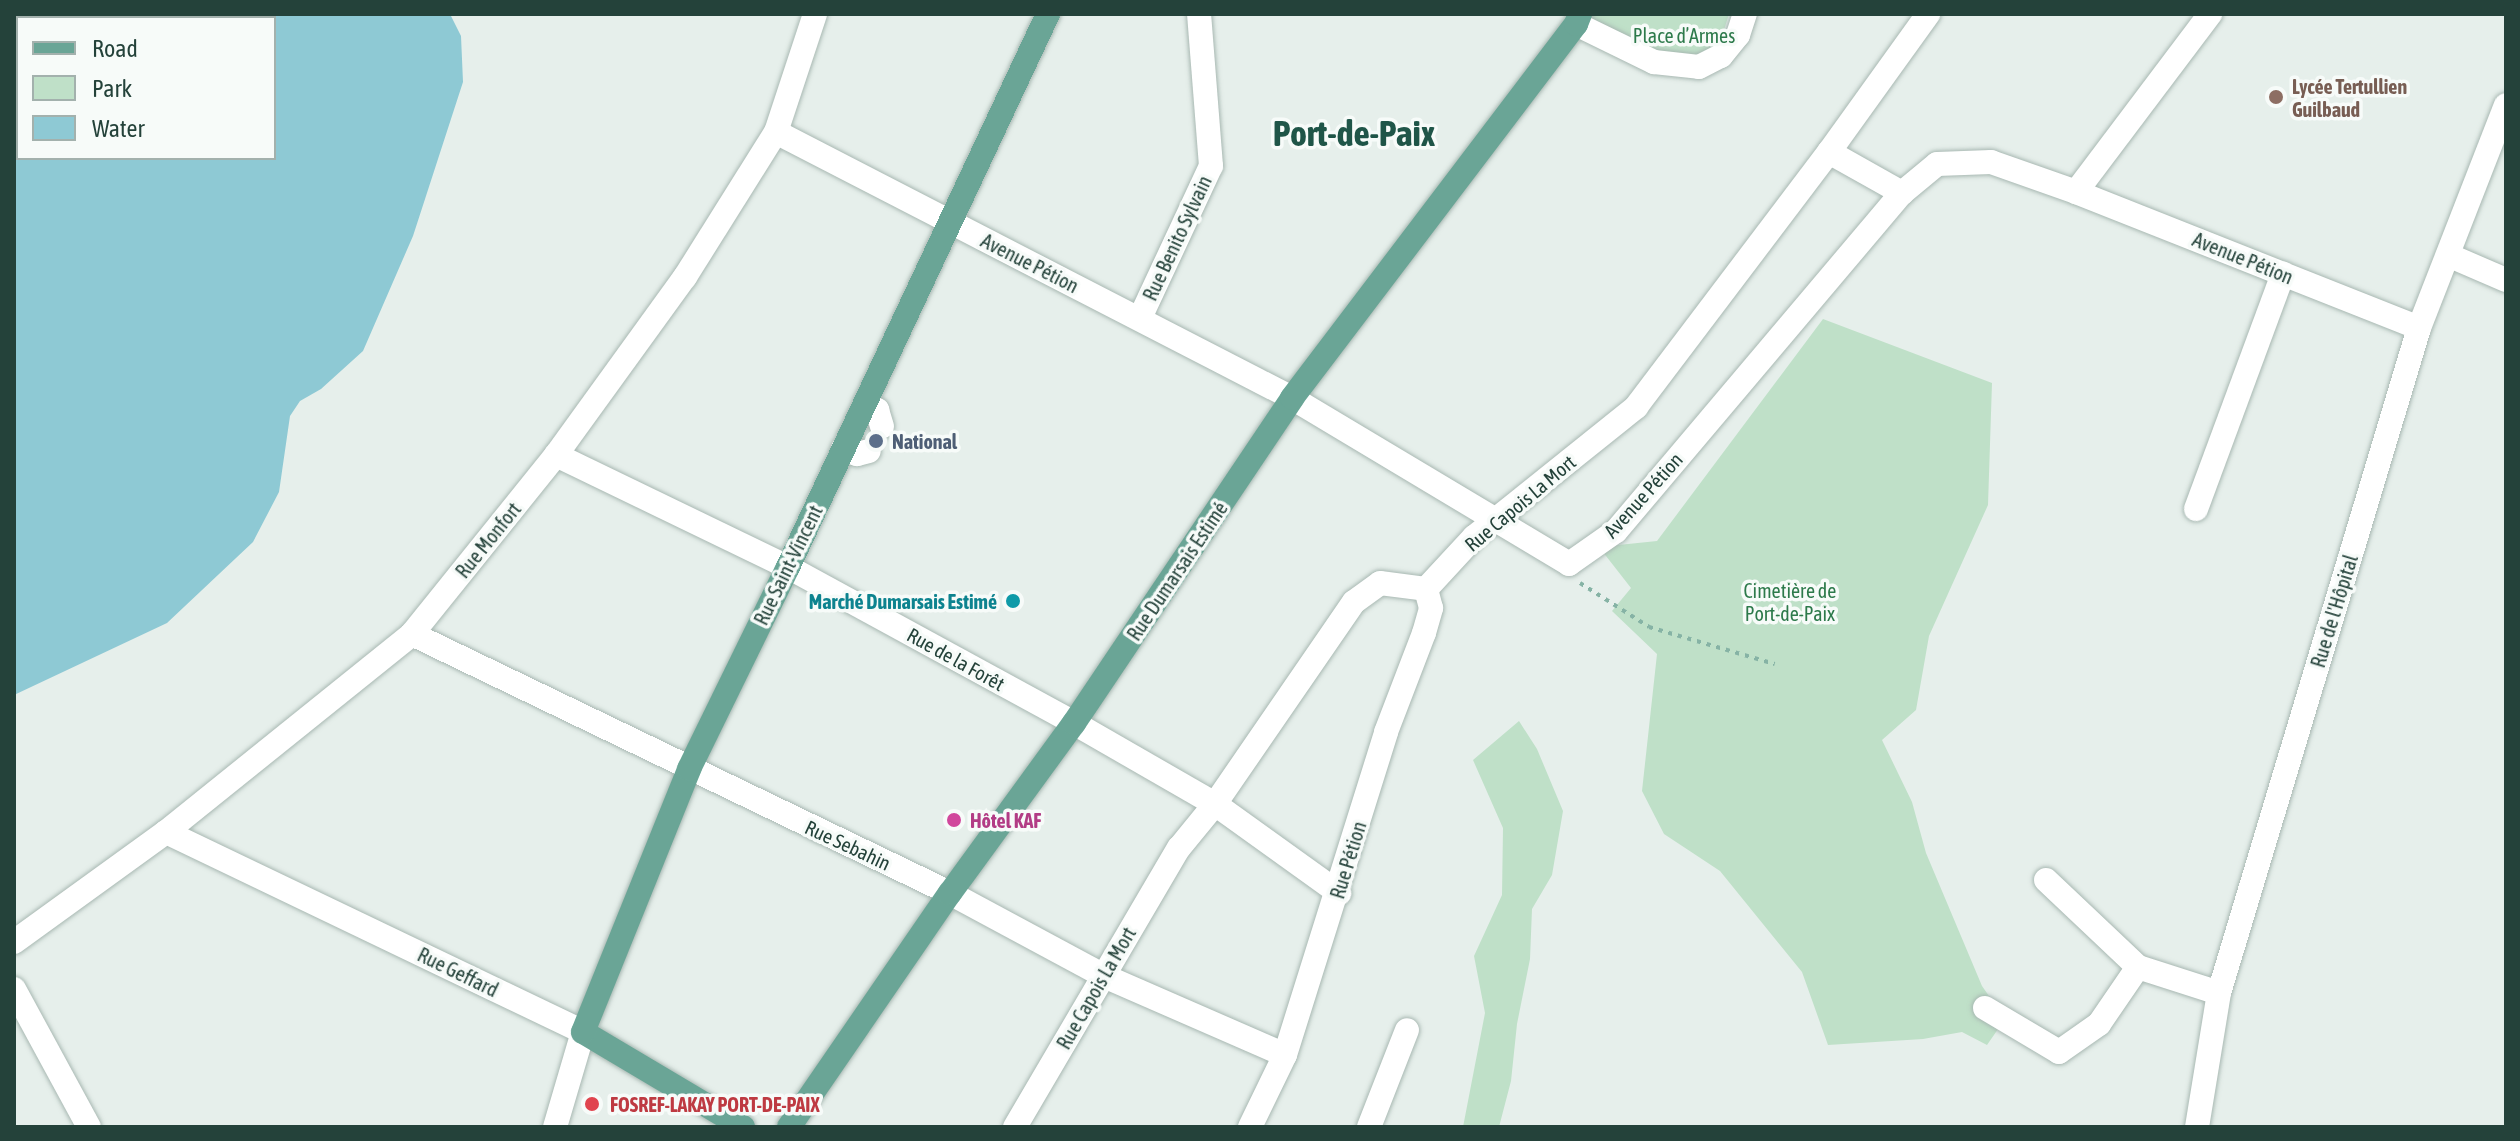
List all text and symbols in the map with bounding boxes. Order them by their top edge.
legend [16,16,276,160]
park label: Place d’Armes [1633,23,1735,47]
text: Road [92,35,138,62]
place label: Lycée Tertullien Guilbaud [2292,74,2407,121]
text: Park [92,75,132,102]
marker: Lycée Tertullien Guilbaud [2267,88,2285,106]
district label: Port-de-Paix [1273,112,1435,156]
text: Water [92,115,145,142]
street label: Rue Benito Sylvain [1138,172,1216,304]
street label: Avenue Pétion [2189,227,2297,289]
street label: Avenue Pétion [977,228,1083,298]
place label: National [892,429,957,453]
marker: National [867,432,885,450]
street label: Avenue Pétion [1599,447,1687,543]
street label: Rue Capois La Mort [1460,450,1580,556]
street label: Rue Monfort [450,497,526,583]
street label: Rue Dumarsais Estimé [1122,497,1232,645]
street label: Rue Saint-Vincent [749,501,827,629]
street label: Rue de l'Hôpital [2305,552,2363,670]
park label: Cimetière de Port-de-Paix [1744,579,1836,626]
place label: Marché Dumarsais Estimé [809,589,997,613]
marker: Marché Dumarsais Estimé [1004,592,1022,610]
street label: Rue de la Forêt [903,622,1009,696]
place label: Hôtel KAF [970,808,1041,832]
marker: Hôtel KAF [945,811,963,829]
street label: Rue Sebahin [801,815,895,875]
street label: Rue Pétion [1325,818,1371,902]
street label: Rue Capois La Mort [1051,923,1141,1053]
street label: Rue Geffard [414,942,502,1002]
place label: FOSREF-LAKAY PORT-DE-PAIX [610,1092,819,1116]
marker: FOSREF-LAKAY PORT-DE-PAIX [581,1093,603,1115]

